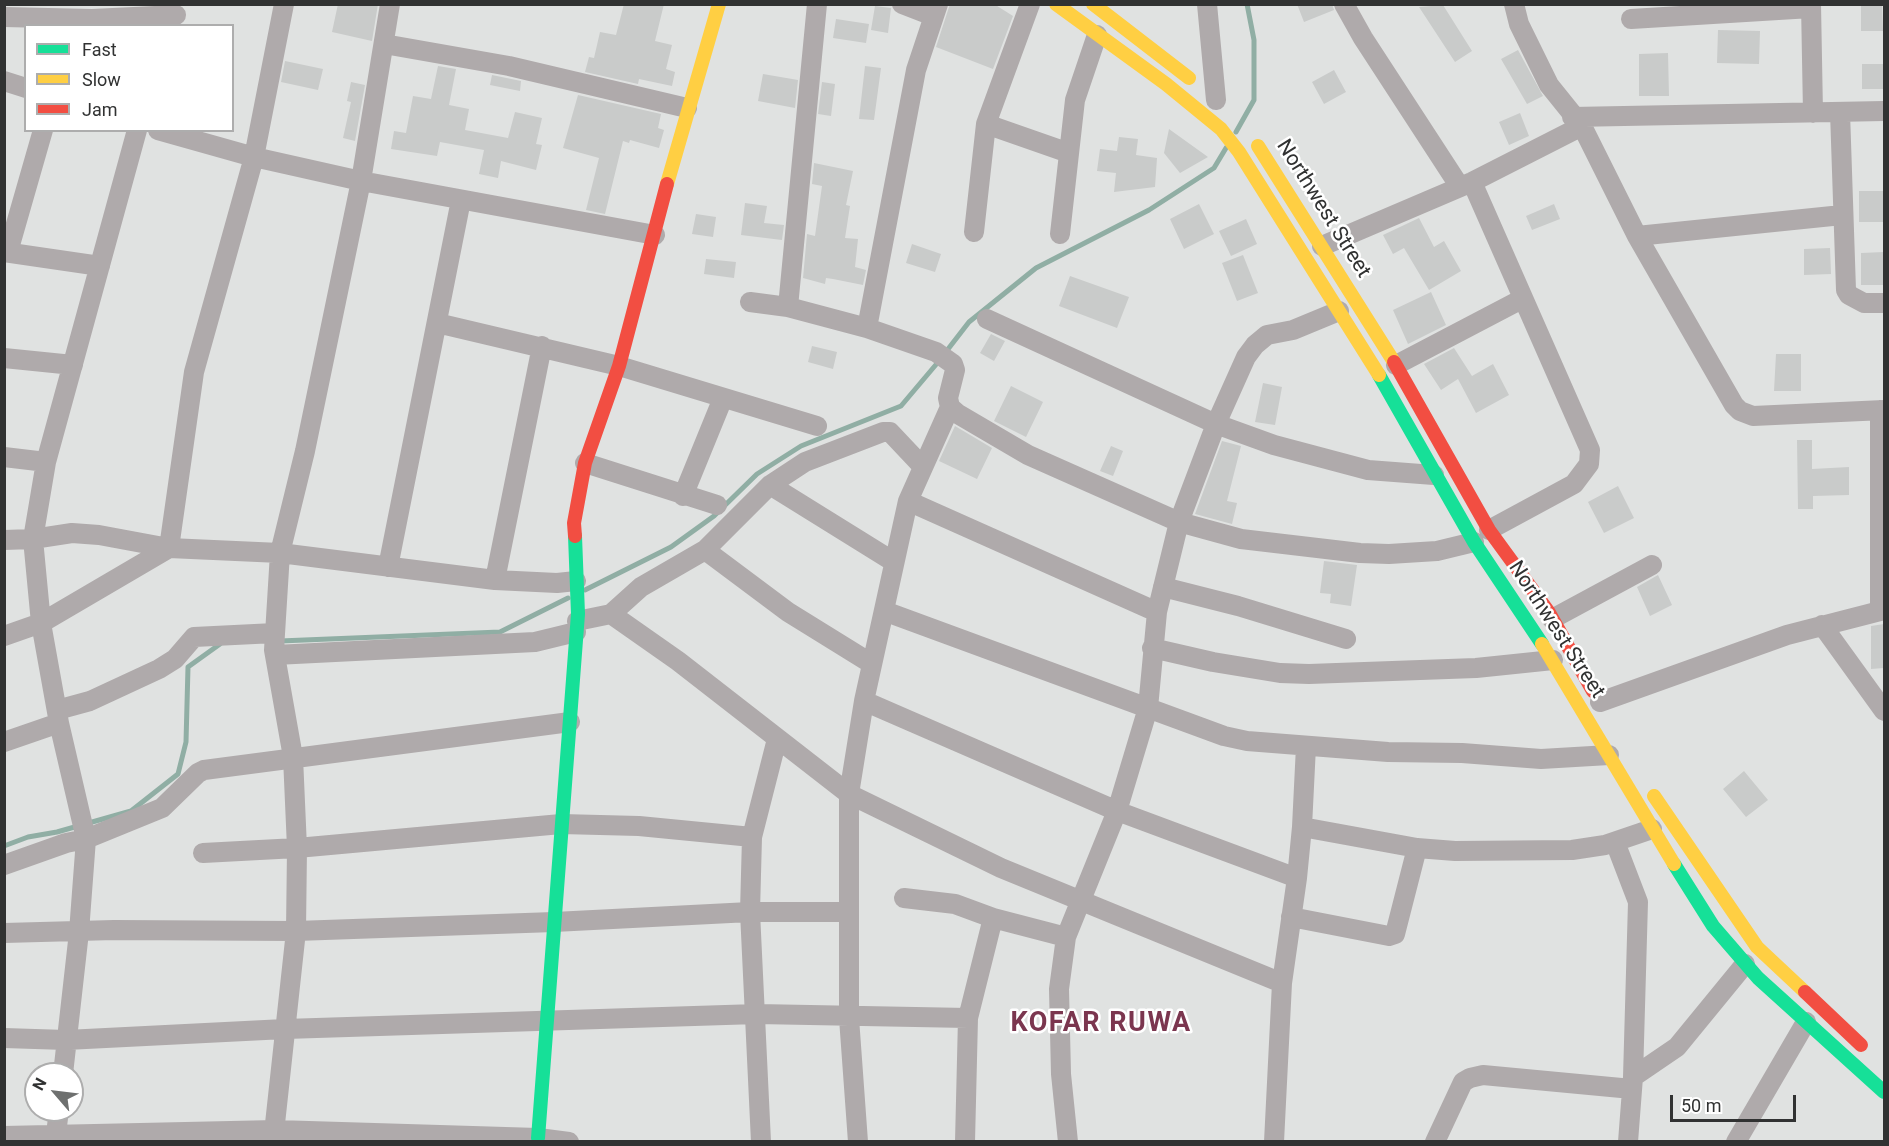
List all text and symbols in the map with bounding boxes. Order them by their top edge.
legend [24,24,234,132]
text: Fast [82,39,117,60]
text: Slow [82,69,121,90]
text: Jam [82,99,118,120]
street label: Northwest Street [1270,135,1376,283]
street label: Northwest Street [1502,557,1610,703]
district label: KOFAR RUWA [1010,1008,1192,1040]
north arrow [24,1062,84,1122]
text: N [28,1075,50,1094]
scale bar [1673,1083,1799,1121]
text: 50 m [1681,1095,1721,1116]

